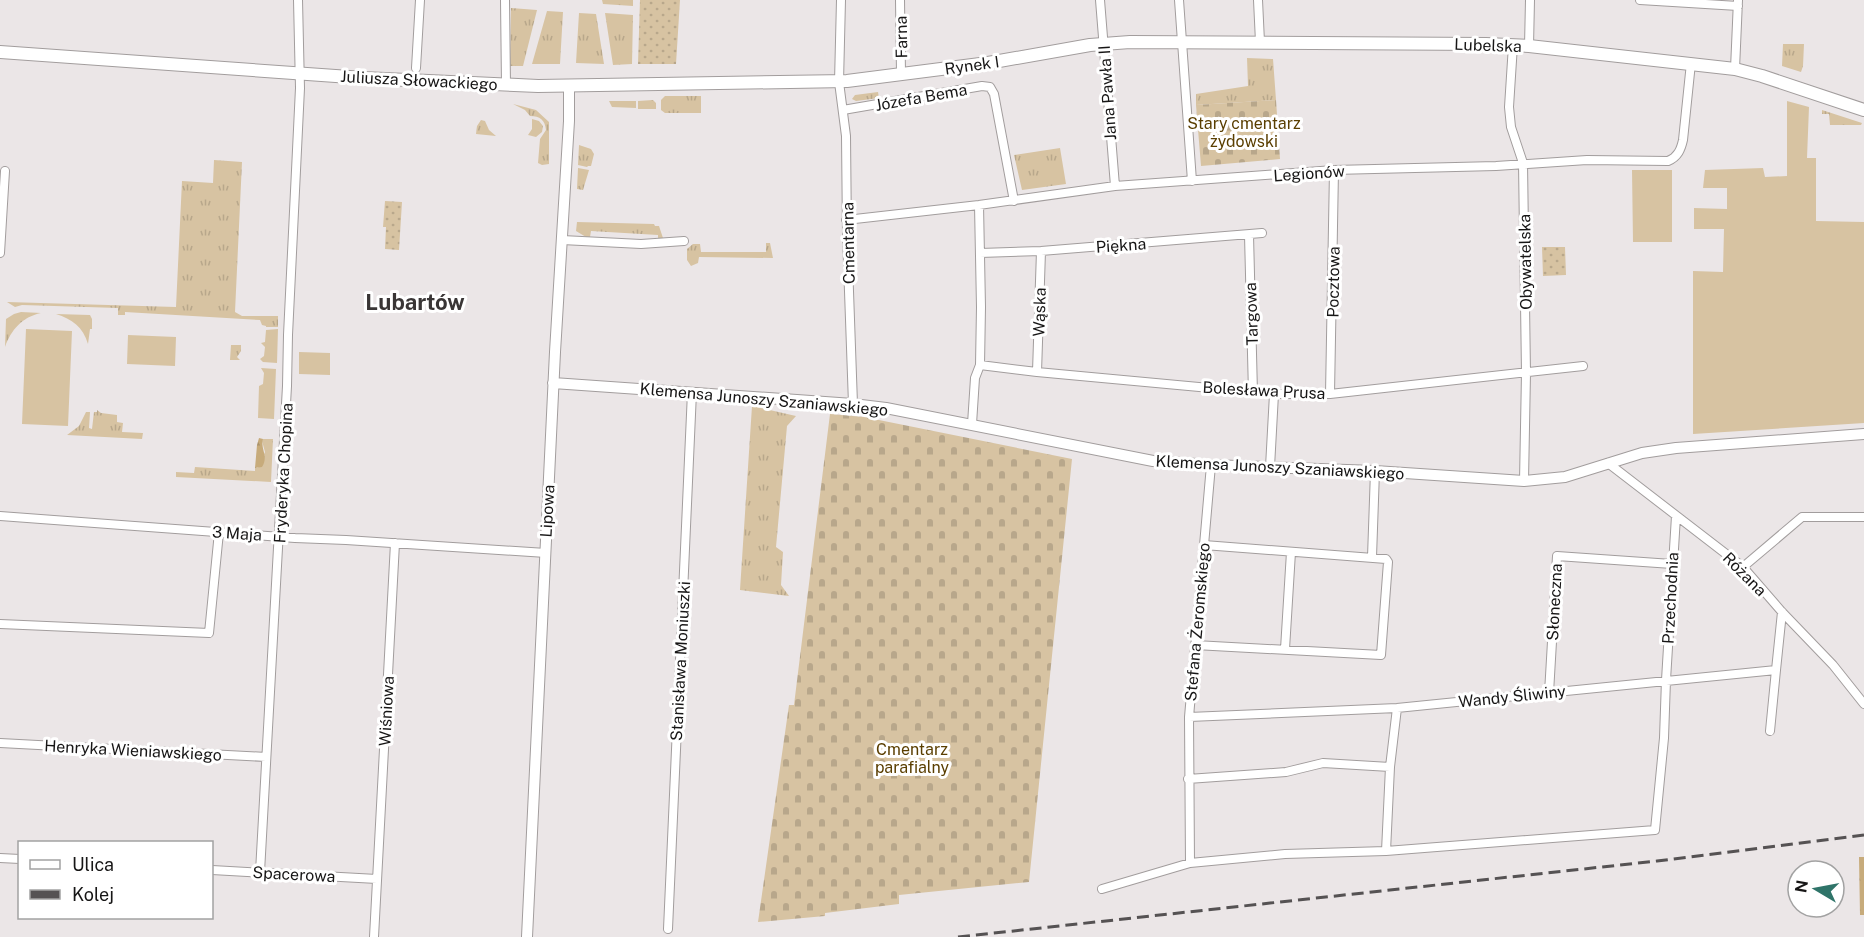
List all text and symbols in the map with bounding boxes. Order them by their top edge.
street label: Farna [892,16,911,58]
street label: Lubelska [1454,35,1522,56]
street label: Jana Pawła II [1095,45,1120,141]
street label: Rynek I [943,52,1001,79]
street label: Juliusza Słowackiego [340,67,498,94]
street label: Józefa Bema [874,80,969,115]
park label: Stary cmentarz żydowski [1187,114,1301,151]
street label: Legionów [1273,161,1346,185]
street label: Cmentarna [838,202,859,284]
street label: Obywatelska [1515,214,1536,310]
street label: Piękna [1095,234,1147,257]
street label: Pocztowa [1323,246,1344,318]
street label: Targowa [1241,282,1262,346]
street label: Wąska [1029,287,1050,337]
district label: Lubartów [365,289,465,315]
street label: Bolesława Prusa [1202,378,1326,403]
street label: Klemensa Junoszy Szaniawskiego [639,379,889,420]
street label: Fryderyka Chopina [270,402,297,544]
street label: Klemensa Junoszy Szaniawskiego [1155,451,1405,484]
street label: Lipowa [537,484,558,538]
street label: 3 Maja [211,522,263,545]
street label: Stefana Żeromskiego [1180,542,1214,702]
street label: Różana [1719,549,1770,600]
street label: Przechodnia [1659,552,1682,644]
street label: Słoneczna [1543,563,1566,641]
street label: Stanisława Moniuszki [667,581,694,741]
street label: Wiśniowa [375,675,398,747]
street label: Wandy Śliwiny [1457,680,1567,712]
street label: Henryka Wieniawskiego [44,736,222,765]
park label: Cmentarz parafialny [875,740,950,777]
legend [18,841,213,919]
text: Ulica [72,854,114,875]
north arrow [1786,859,1846,919]
street label: Spacerowa [252,863,336,886]
text: N [1791,879,1812,894]
text: Kolej [72,884,114,905]

